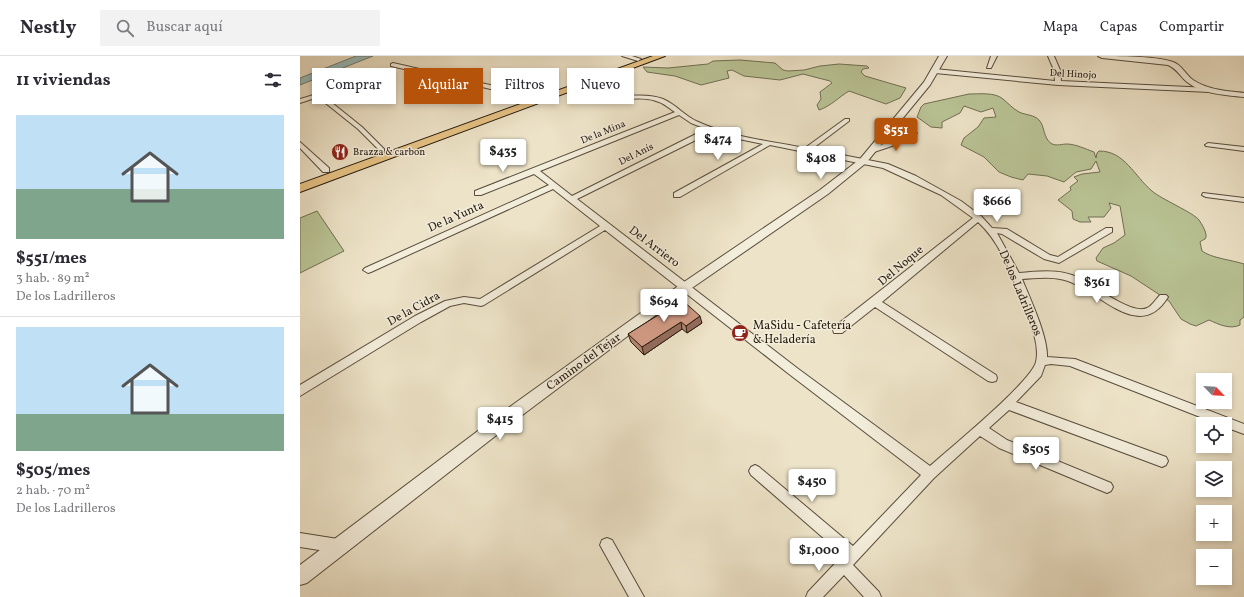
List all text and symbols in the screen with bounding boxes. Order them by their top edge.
search box [100,10,380,46]
text: Nestly [20,15,76,41]
icon: search [114,17,136,39]
text: Buscar aquí [146,17,223,38]
text: Mapa [1043,18,1078,37]
text: Capas [1100,18,1137,37]
text: Compartir [1159,18,1224,37]
street label: Del Hinojo [1049,66,1097,82]
chip: Comprar [312,68,396,104]
chip: Alquilar [404,68,483,104]
chip: Filtros [491,68,559,104]
chip: Nuevo [567,68,634,104]
text: 11 viviendas [16,69,111,92]
icon: filters [262,69,284,91]
street label: De la Mina [578,117,628,147]
pin: $551 [872,118,920,152]
text: $551 [884,122,909,140]
pin: $474 [694,127,742,161]
text: $474 [704,131,732,149]
pin: $435 [479,139,527,173]
street label: Del Anís [616,139,656,169]
icon: home [114,141,186,213]
restaurant icon: Brazza & carbon [330,142,350,162]
text: $435 [489,143,517,161]
place label: Brazza & carbon [353,145,425,159]
pin: $408 [797,146,845,180]
text: $408 [806,150,836,168]
pin: $666 [973,189,1021,223]
text: $666 [983,193,1011,211]
street label: De la Yunta [426,198,486,236]
street label: Del Arriero [625,223,683,271]
street label: Del Noque [875,242,927,290]
text: $551/mes [16,247,87,270]
street label: De los Ladrilleros [995,248,1045,338]
text: 3 hab. · 89 m² [16,270,90,288]
pin: $361 [1073,270,1121,304]
text: $361 [1084,274,1110,292]
text: De los Ladrilleros [16,288,116,306]
street label: De la Cidra [385,288,443,330]
pin: $694 [640,289,688,323]
text: $694 [649,293,679,311]
place label: MaSidu - Cafetería & Heladería [753,318,851,348]
cafe icon: MaSidu - Cafetería & Heladería [730,323,750,343]
street label: Camino del Tejar [544,330,624,394]
icon: home [114,353,186,425]
north arrow [1196,373,1232,409]
map controls [1196,373,1232,585]
pin: $415 [476,407,524,441]
text: $415 [487,411,513,429]
button: locate [1196,417,1232,453]
pin: $505 [1012,437,1060,471]
text: $505 [1022,441,1050,459]
text: $505/mes [16,459,90,482]
button: layers [1196,461,1232,497]
pin: $450 [788,469,836,503]
text: $450 [797,473,827,491]
text: 2 hab. · 70 m² [16,482,90,500]
text: De los Ladrilleros [16,500,116,518]
button: + [1196,505,1232,541]
pin: $1,000 [786,538,852,572]
text: $1,000 [799,542,839,560]
button: − [1196,549,1232,585]

